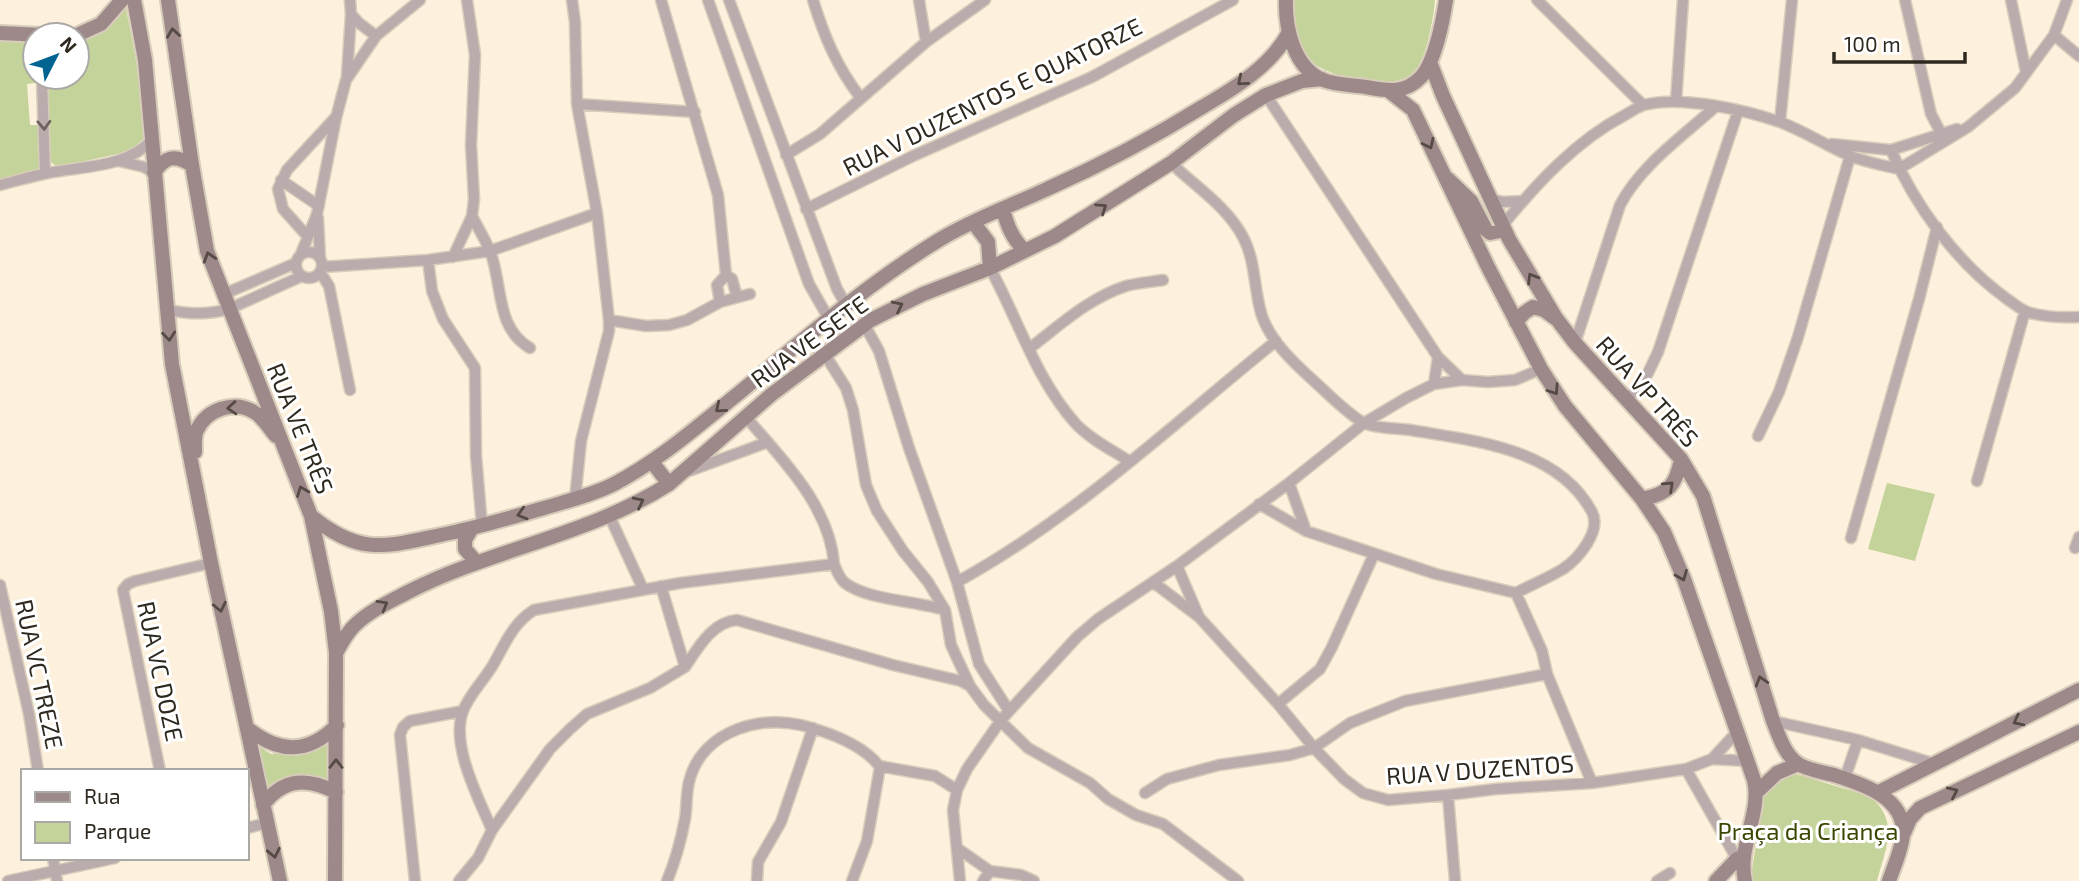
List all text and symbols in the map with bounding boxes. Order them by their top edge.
street label: RUA V DUZENTOS E QUATORZE [838,11,1146,181]
north arrow [21,21,91,91]
scale bar [1834,21,1965,65]
one-way arrow [166,27,181,39]
text: N [56,31,82,57]
text: 100 m [1844,31,1901,56]
one-way arrow [1238,73,1251,85]
one-way arrow [36,120,51,131]
one-way arrow [1421,137,1435,149]
one-way arrow [1094,204,1107,216]
one-way arrow [203,251,218,263]
one-way arrow [1527,272,1540,285]
street label: RUA VE SETE [745,289,873,393]
one-way arrow [891,301,903,315]
one-way arrow [161,330,176,341]
street label: RUA VP TRÊS [1591,330,1705,452]
street label: RUA VE TRÊS [262,358,340,498]
one-way arrow [1546,382,1559,395]
one-way arrow [227,400,238,415]
one-way arrow [715,400,728,412]
one-way arrow [1661,482,1674,494]
one-way arrow [296,486,310,498]
one-way arrow [632,496,644,510]
one-way arrow [516,505,528,520]
one-way arrow [1674,570,1688,582]
street label: RUA VC TREZE [10,597,70,751]
street label: RUA VC DOZE [132,598,190,744]
one-way arrow [376,600,389,613]
one-way arrow [212,601,227,613]
one-way arrow [1754,676,1769,688]
one-way arrow [2013,712,2025,726]
street label: RUA V DUZENTOS [1385,748,1575,790]
one-way arrow [328,758,344,769]
legend [21,769,248,860]
text: Rua [84,783,120,808]
one-way arrow [1945,787,1958,801]
park label: Praça da Criança [1718,816,1898,846]
text: Parque [84,818,151,843]
one-way arrow [266,847,280,859]

